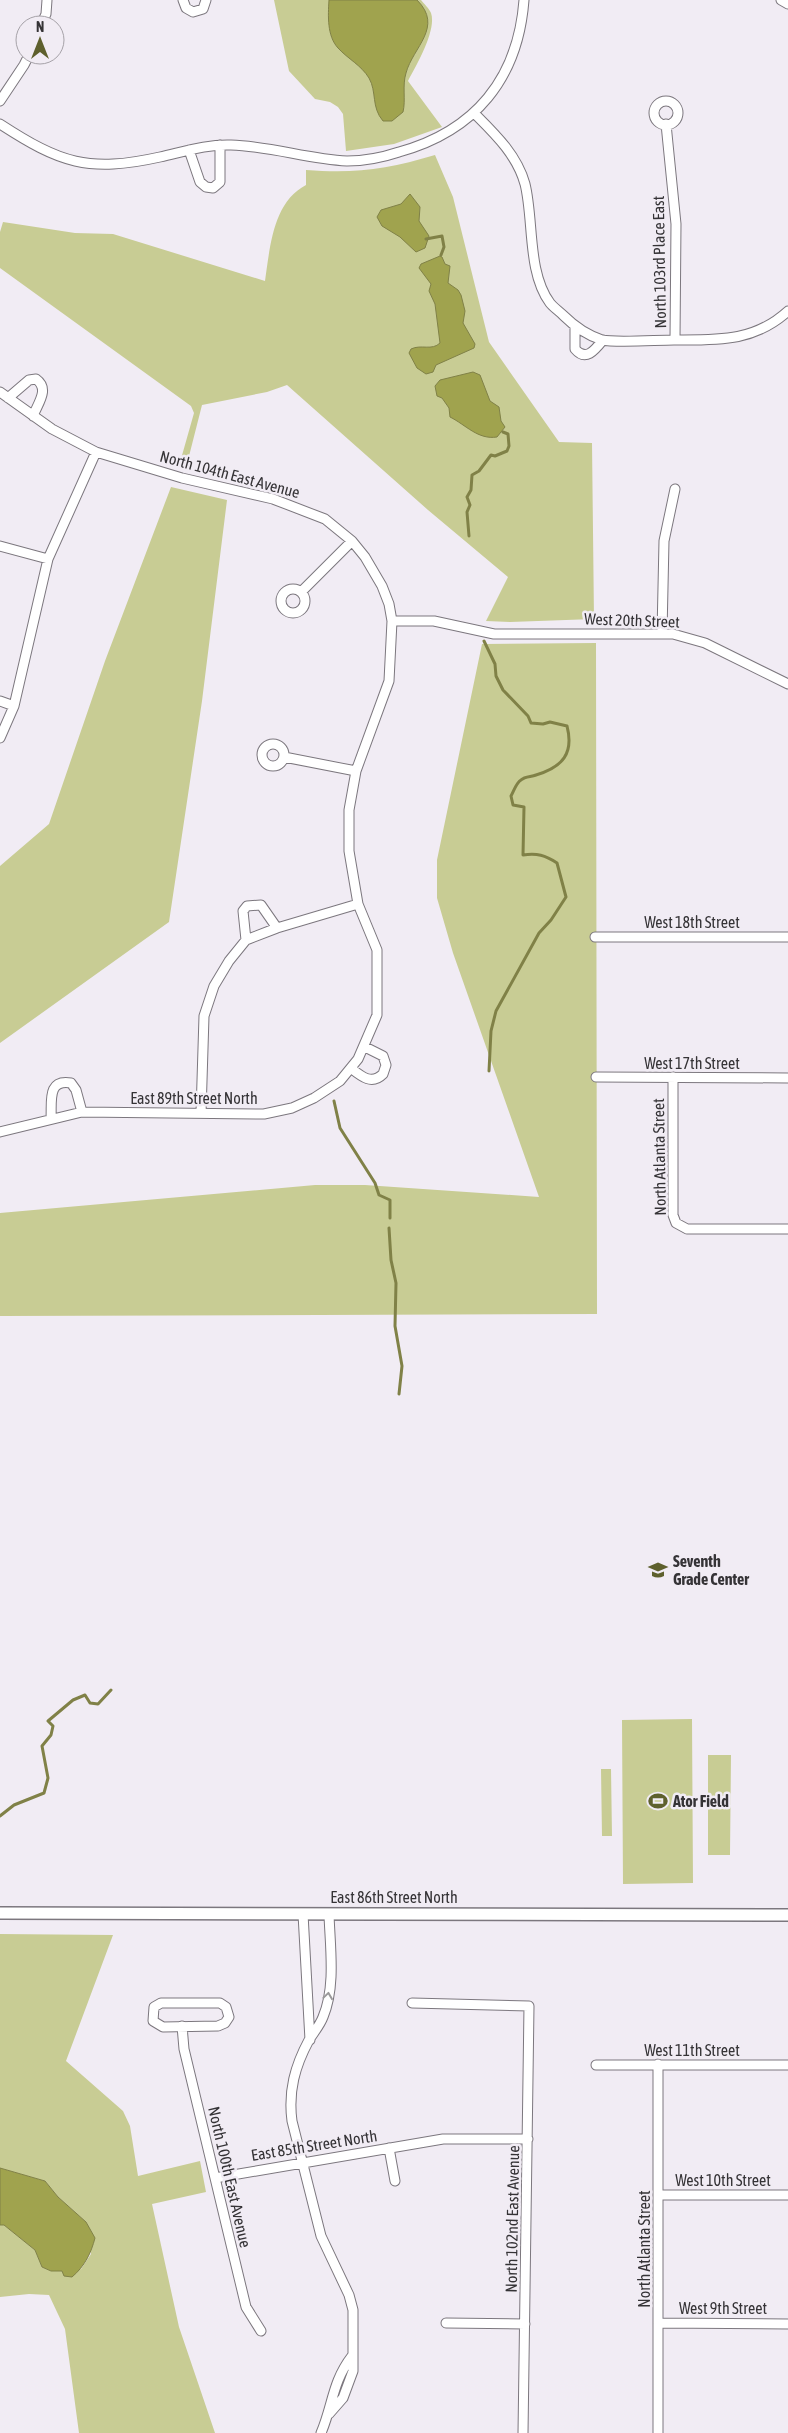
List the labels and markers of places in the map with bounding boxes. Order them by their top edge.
place label: Seventh Grade Center [673,1552,749,1588]
school or university icon: Seventh Grade Center [647,1559,669,1581]
sports icon: Ator Field [647,1790,669,1812]
place label: Ator Field [672,1792,729,1810]

